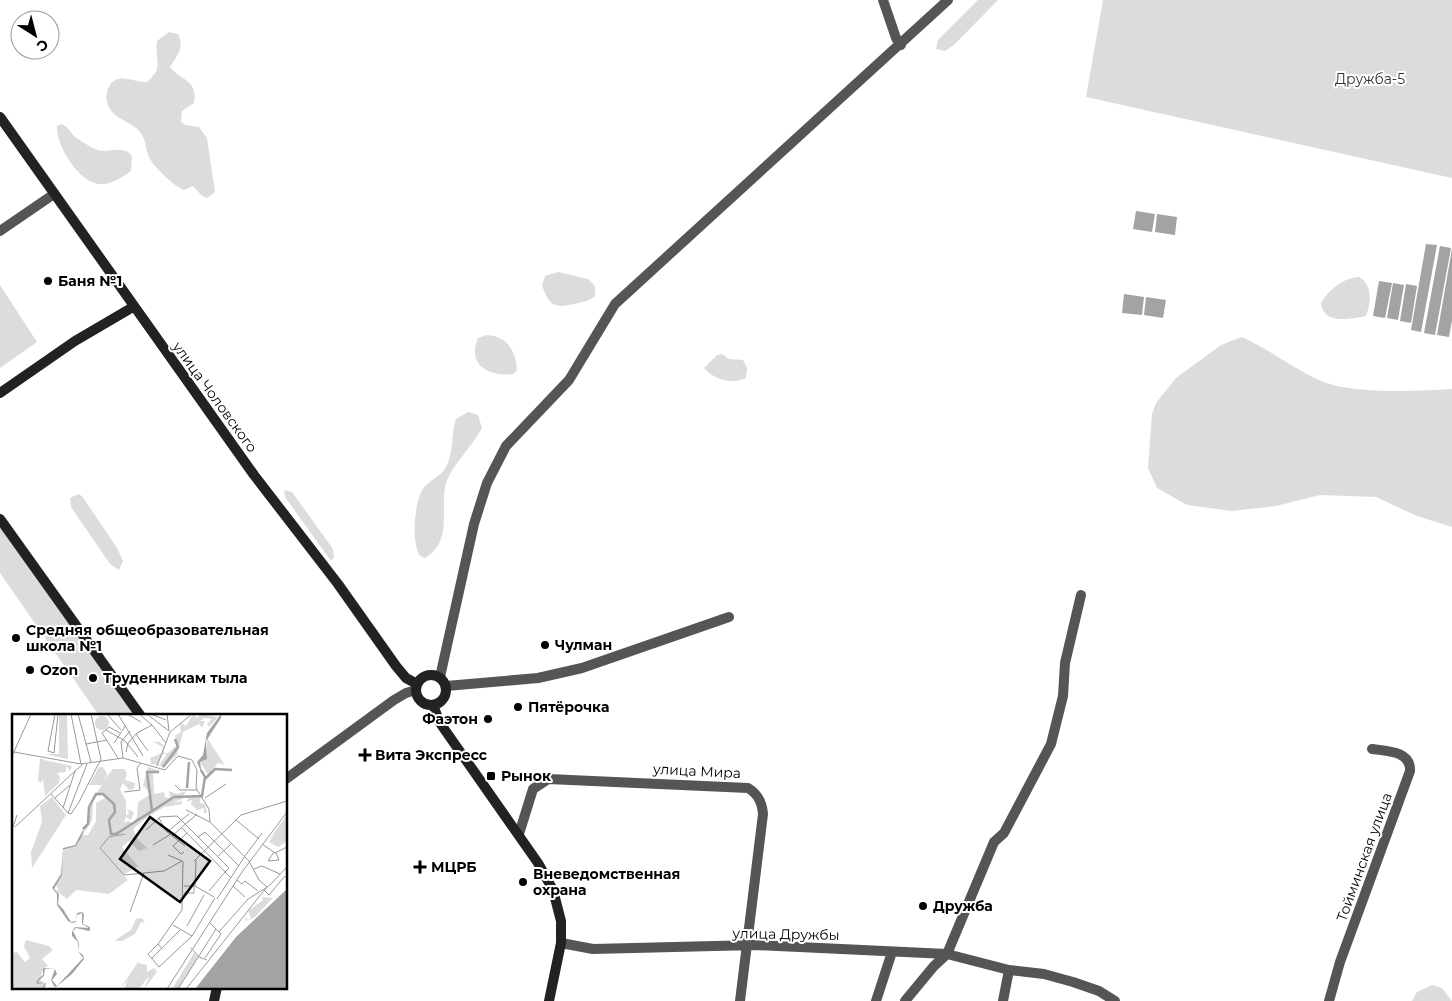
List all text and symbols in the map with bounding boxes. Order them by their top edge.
north arrow [10,10,60,60]
text: С [33,35,52,56]
park label: Дружба-5 [1335,70,1405,88]
place label: Баня №1 [58,272,122,290]
marker: Баня №1 [42,275,54,287]
street label: улица Чоловского [168,337,261,456]
place label: Средняя общеобразовательная школа №1 [26,621,269,655]
marker: Средняя общеобразовательная школа №1 [10,632,22,644]
place label: Чулман [555,636,612,654]
marker: Чулман [539,639,551,651]
place label: Ozon [40,661,78,679]
marker: Ozon [24,664,36,676]
place label: Труденникам тыла [103,669,247,687]
marker: Труденникам тыла [87,672,99,684]
place label: Пятёрочка [528,698,609,716]
marker: Пятёрочка [512,701,524,713]
place label: Фаэтон [422,710,478,728]
marker: Фаэтон [482,713,494,725]
inset map [12,714,288,988]
place label: Вита Экспресс [375,746,488,764]
marker: Вита Экспресс [359,749,371,761]
street label: улица Мира [651,760,742,782]
place label: Рынок [501,767,551,785]
marker: Рынок [485,770,497,782]
street label: Тойминская улица [1332,790,1396,924]
place label: МЦРБ [431,858,477,876]
marker: МЦРБ [413,860,427,874]
place label: Вневедомственная охрана [533,865,680,899]
marker: Вневедомственная охрана [517,876,529,888]
place label: Дружба [933,897,993,915]
marker: Дружба [917,900,929,912]
street label: улица Дружбы [731,924,840,944]

